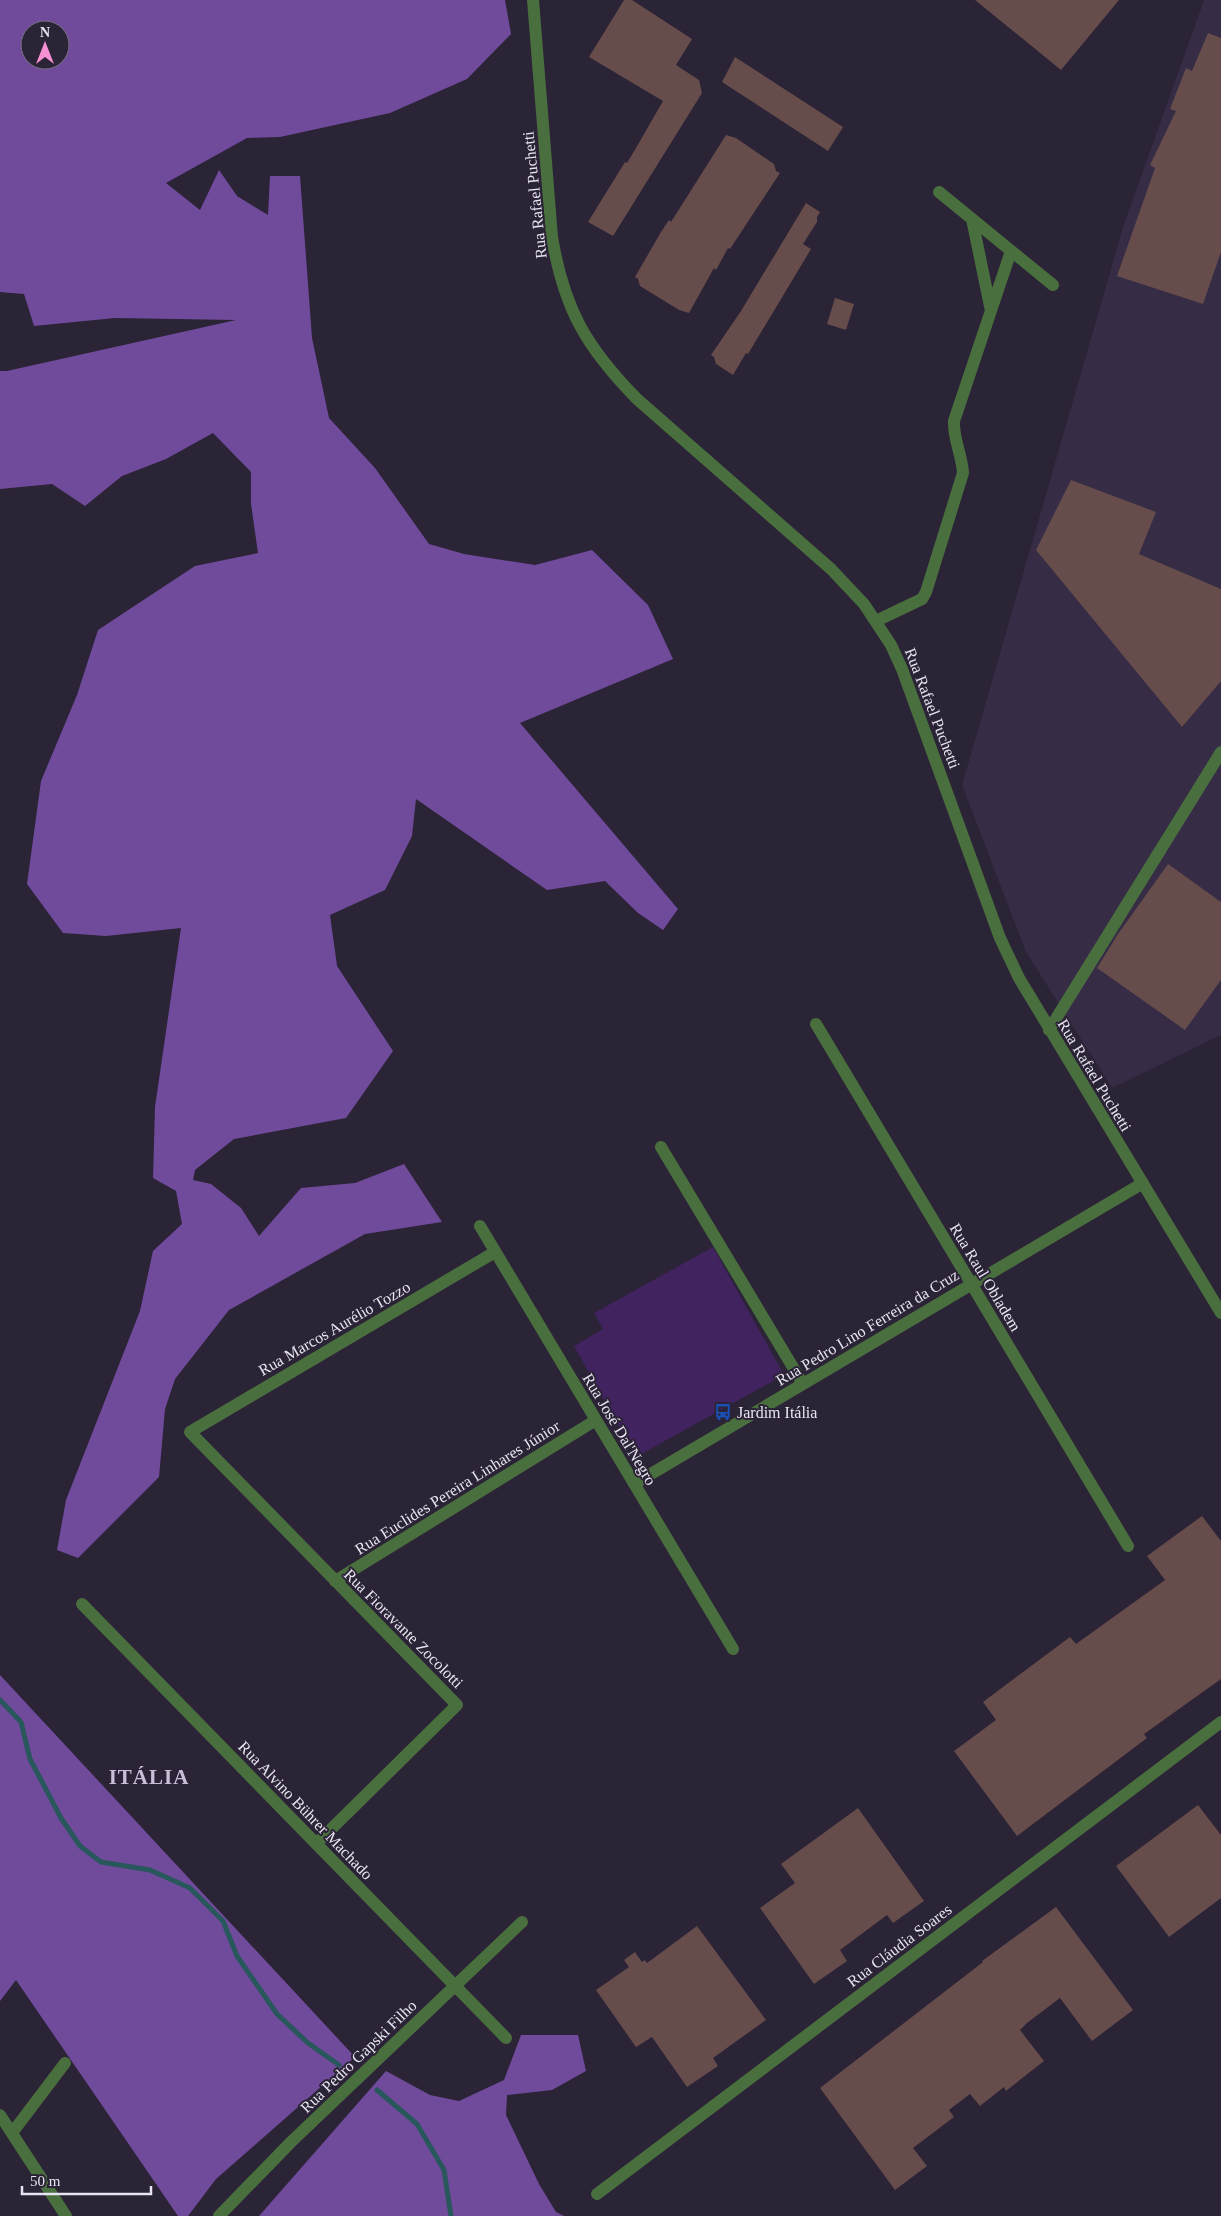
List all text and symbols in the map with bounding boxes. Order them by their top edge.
north arrow [20,20,70,70]
text: N [40,25,50,40]
street label: Rua Rafael Puchetti [519,130,550,259]
street label: Rua Rafael Puchetti [902,645,964,771]
street label: Rua Rafael Puchetti [1054,1016,1135,1135]
street label: Rua Raul Obladem [947,1220,1025,1335]
street label: Rua Pedro Lino Ferreira da Cruz [773,1266,962,1389]
street label: Rua Marcos Aurélio Tozzo [255,1278,413,1379]
street label: Rua José Dal'Negro [579,1370,660,1489]
bus stop icon: Jardim Itália [713,1402,733,1422]
place label: Jardim Itália [737,1404,817,1421]
street label: Rua Euclides Pereira Linhares Júnior [352,1417,563,1558]
street label: Rua Fioravante Zocolotti [341,1565,467,1692]
street label: Rua Alvino Bührer Machado [235,1738,376,1883]
district label: ITÁLIA [109,1765,189,1789]
street label: Rua Cláudia Soares [844,1901,955,1990]
street label: Rua Pedro Gapski Filho [297,1997,420,2117]
scale bar [22,2164,151,2196]
text: 50 m [30,2173,61,2189]

